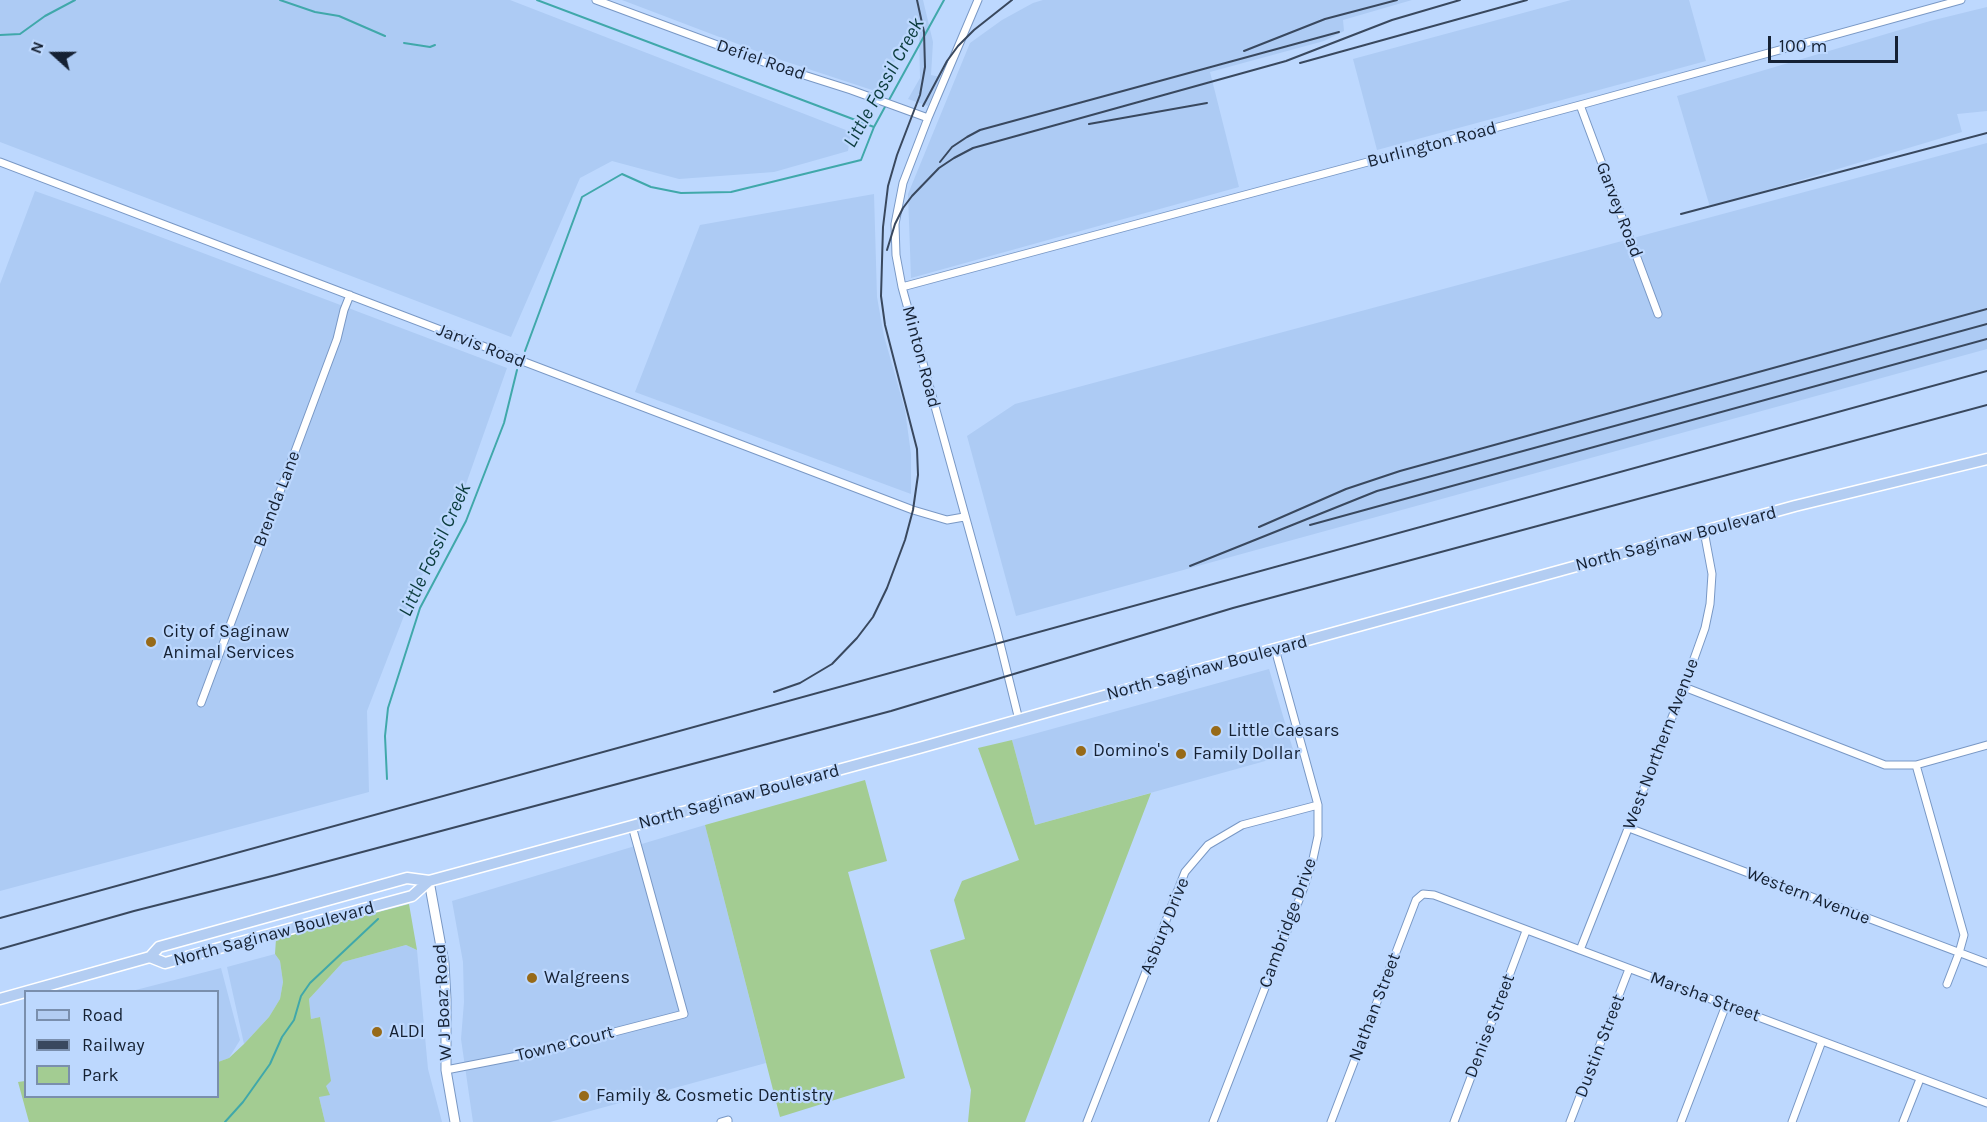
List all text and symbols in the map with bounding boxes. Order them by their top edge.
water label: Little Fossil Creek [838,14,930,152]
north arrow [24,24,84,84]
scale bar [1771,24,1902,62]
street label: Defiel Road [714,35,808,85]
text: 100 m [1779,35,1827,57]
text: N [26,39,48,56]
street label: Burlington Road [1365,117,1499,173]
street label: Garvey Road [1591,159,1647,261]
street label: Minton Road [897,304,945,410]
street label: Jarvis Road [434,319,528,373]
street label: Brenda Lane [249,448,305,550]
water label: Little Fossil Creek [394,479,476,621]
street label: North Saginaw Boulevard [1573,502,1779,576]
place label: City of Saginaw Animal Services [163,621,295,664]
street label: North Saginaw Boulevard [1104,631,1310,705]
marker: City of Saginaw Animal Services [144,635,158,649]
street label: West Northern Avenue [1618,655,1704,833]
place label: Little Caesars [1228,720,1339,742]
marker: Little Caesars [1209,724,1223,738]
place label: Domino's [1093,740,1170,762]
place label: Family Dollar [1193,743,1300,765]
marker: Domino's [1074,744,1088,758]
marker: Family Dollar [1174,747,1188,761]
street label: North Saginaw Boulevard [636,760,842,834]
street label: Cambridge Drive [1254,855,1322,991]
street label: Western Avenue [1743,862,1873,930]
street label: Asbury Drive [1136,874,1194,978]
street label: North Saginaw Boulevard [171,897,377,971]
street label: W J Boaz Road [429,943,457,1061]
street label: Nathan Street [1344,950,1406,1064]
place label: Walgreens [544,967,630,989]
street label: Marsha Street [1647,967,1763,1027]
marker: Walgreens [525,971,539,985]
street label: Denise Street [1460,971,1520,1081]
legend [24,990,219,1098]
street label: Dustin Street [1570,991,1630,1101]
text: Road [82,1004,123,1026]
place label: ALDI [389,1021,425,1043]
street label: Towne Court [514,1021,616,1067]
marker: ALDI [370,1025,384,1039]
text: Railway [82,1034,145,1056]
text: Park [82,1064,119,1086]
place label: Family & Cosmetic Dentistry [596,1085,833,1107]
marker: Family & Cosmetic Dentistry [577,1089,591,1103]

